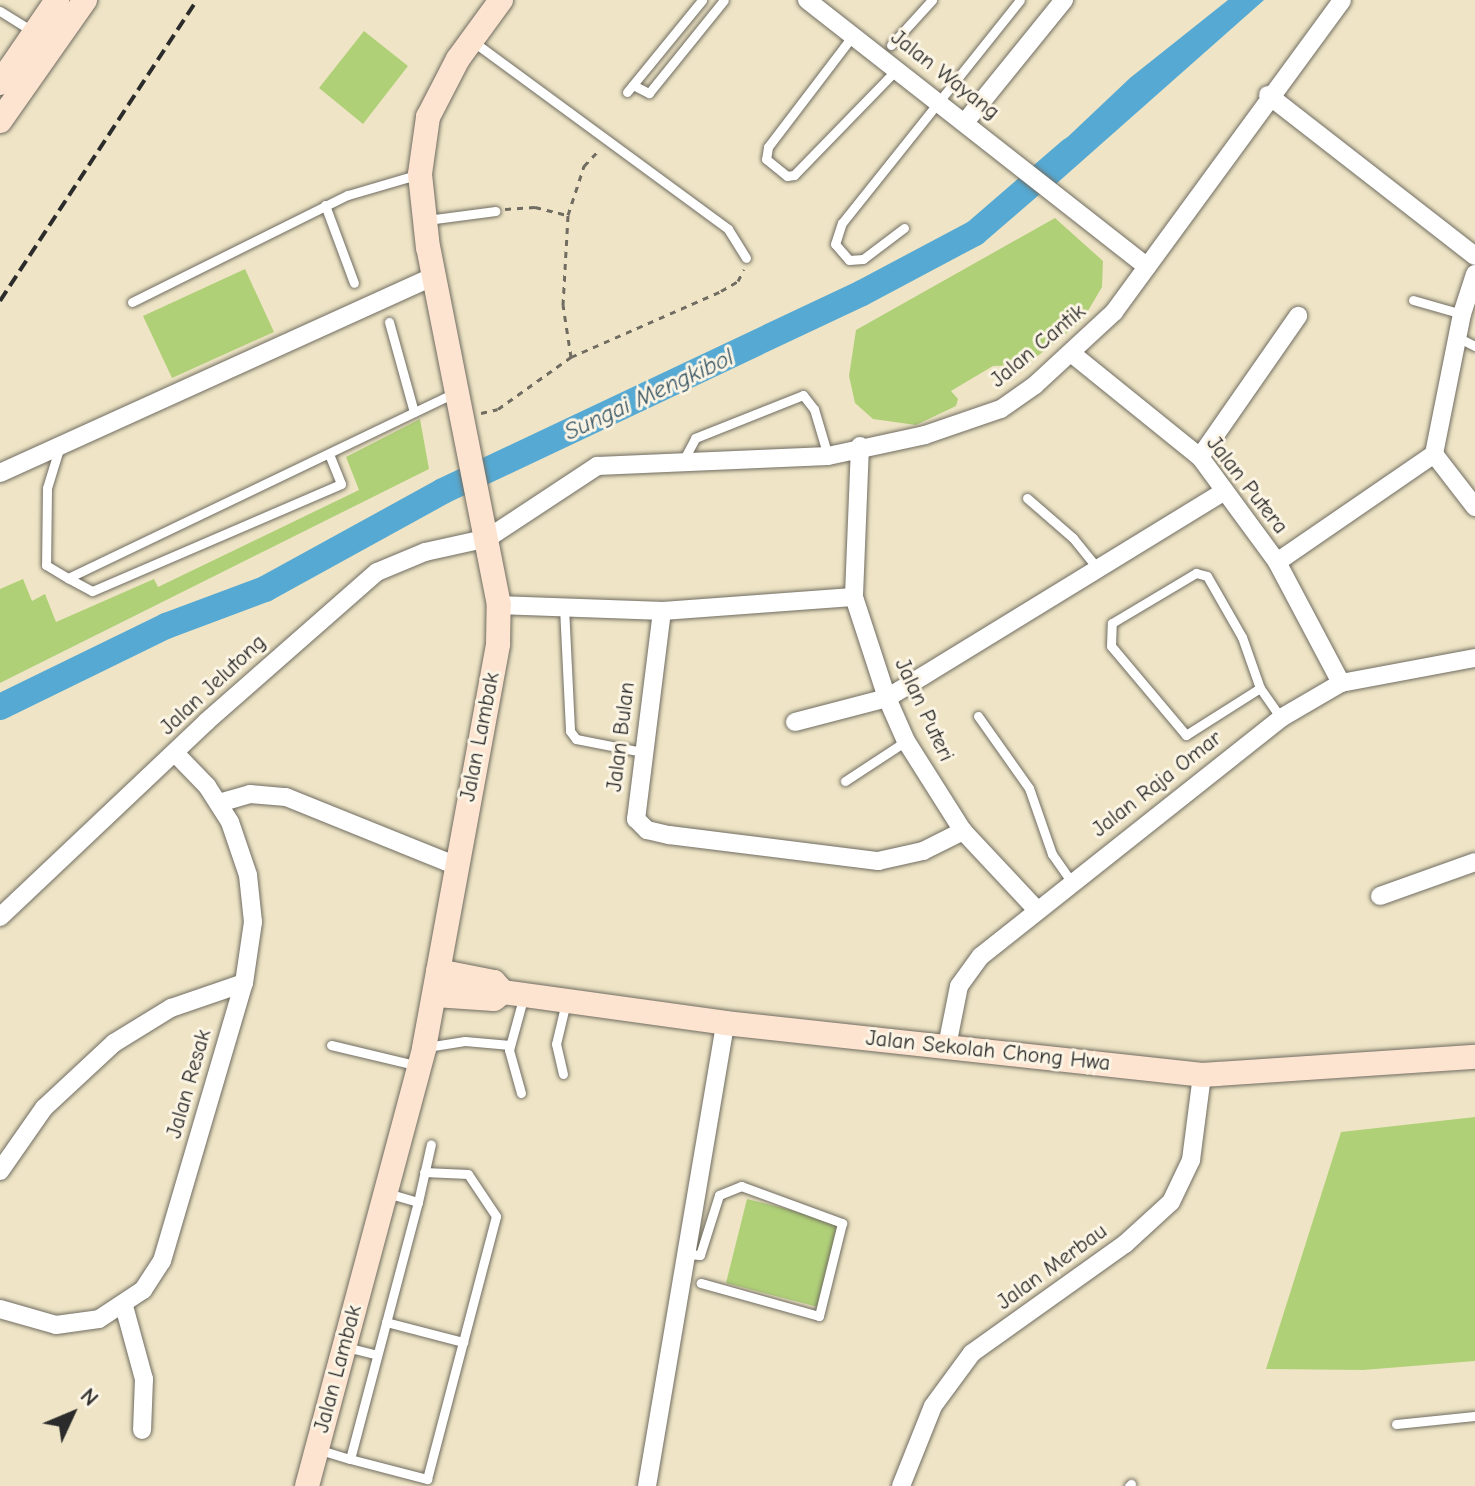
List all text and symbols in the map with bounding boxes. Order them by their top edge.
street label: Jalan Wayang [885,24,1005,126]
street label: Jalan Cantik [985,299,1091,393]
water label: Sungai Mengkibol [560,343,738,447]
street label: Jalan Putera [1201,431,1293,539]
street label: Jalan Jelutong [155,629,271,741]
street label: Jalan Puteri [889,654,959,766]
street label: Jalan Lambak [455,670,505,804]
street label: Jalan Bulan [601,681,641,793]
street label: Jalan Raja Omar [1087,725,1227,843]
street label: Jalan Sekolah Chong Hwa [865,1025,1111,1077]
street label: Jalan Resak [161,1027,217,1141]
street label: Jalan Merbau [992,1218,1112,1316]
street label: Jalan Lambak [308,1302,368,1436]
north arrow [32,1374,112,1454]
text: N [75,1383,104,1412]

